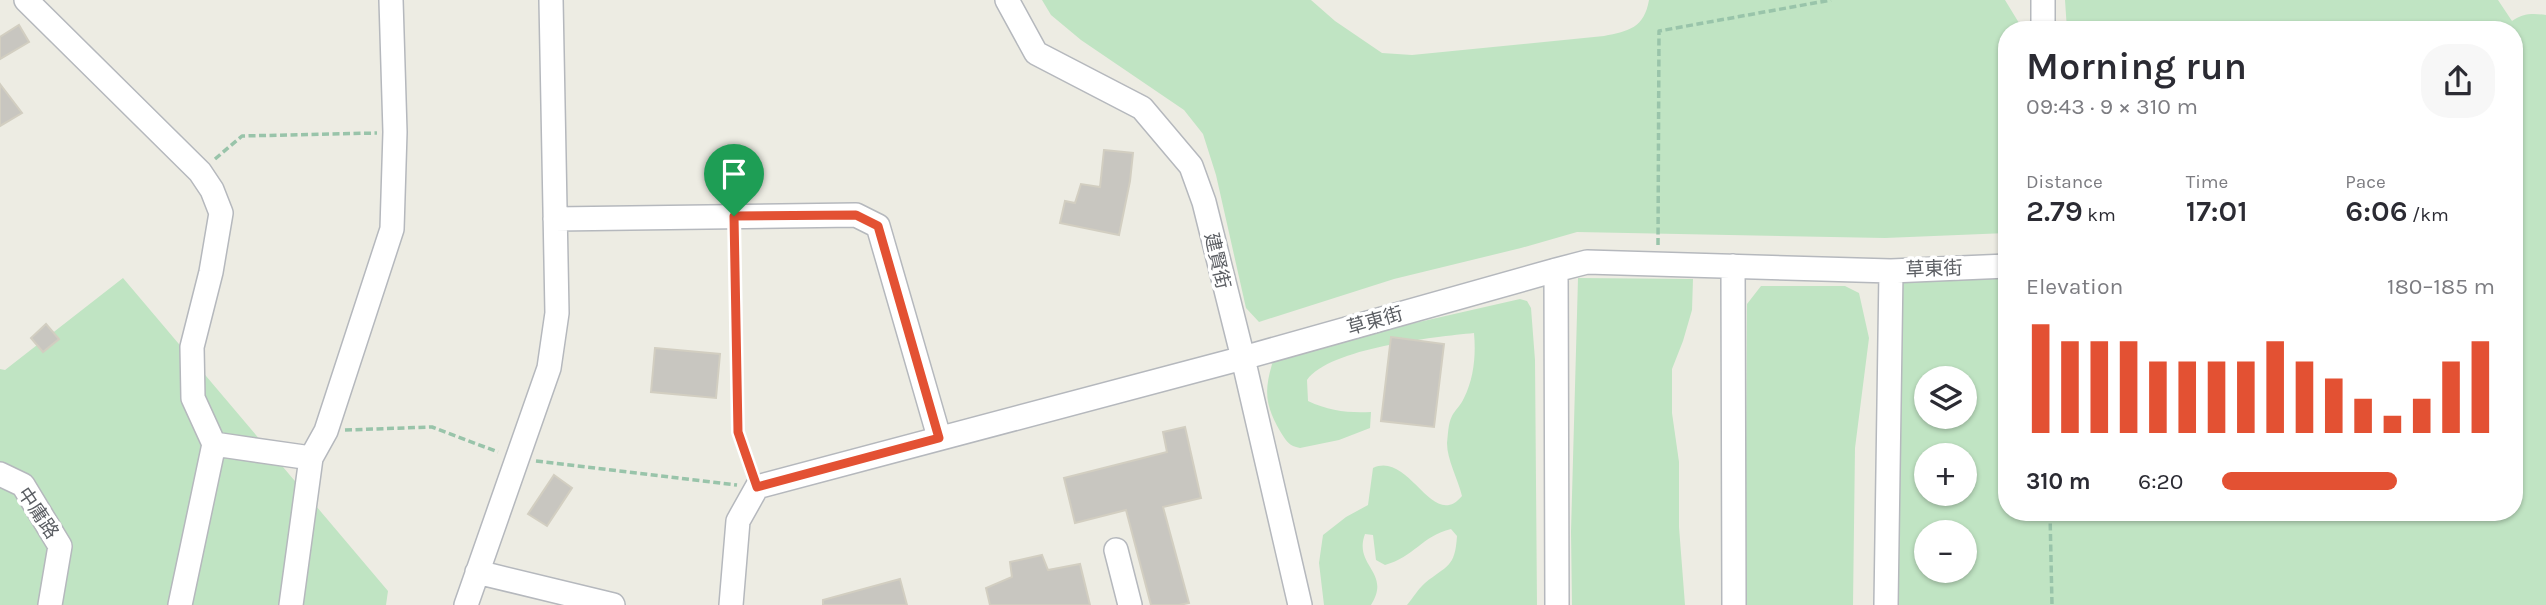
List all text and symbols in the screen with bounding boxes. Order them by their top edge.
text: Morning run [2026,44,2247,89]
button: share [2421,44,2495,118]
text: 09:43 · 9 × 310 m [2026,93,2198,120]
pin [704,144,764,216]
icon: arrive [715,155,753,193]
text: Distance [2026,171,2103,193]
text: Time [2186,171,2228,193]
text: Pace [2345,171,2386,193]
text: 2.79 [2026,193,2083,229]
text: 17:01 [2186,193,2248,229]
text: 6:06 [2345,193,2408,229]
text: km [2083,204,2116,226]
text: /km [2408,204,2449,226]
street label: 建賢街 [1200,231,1234,291]
street label: 草東街 [1905,257,1963,281]
text: Elevation [2026,273,2123,300]
text: 180–185 m [2387,273,2495,300]
street label: 草東街 [1345,303,1405,339]
map controls [1914,366,1977,583]
button: layers [1914,366,1977,429]
button: + [1914,443,1977,506]
text: 310 m [2026,468,2091,495]
text: 6:20 [2138,468,2183,495]
street label: 中庸路 [13,483,63,543]
button: − [1914,520,1977,583]

